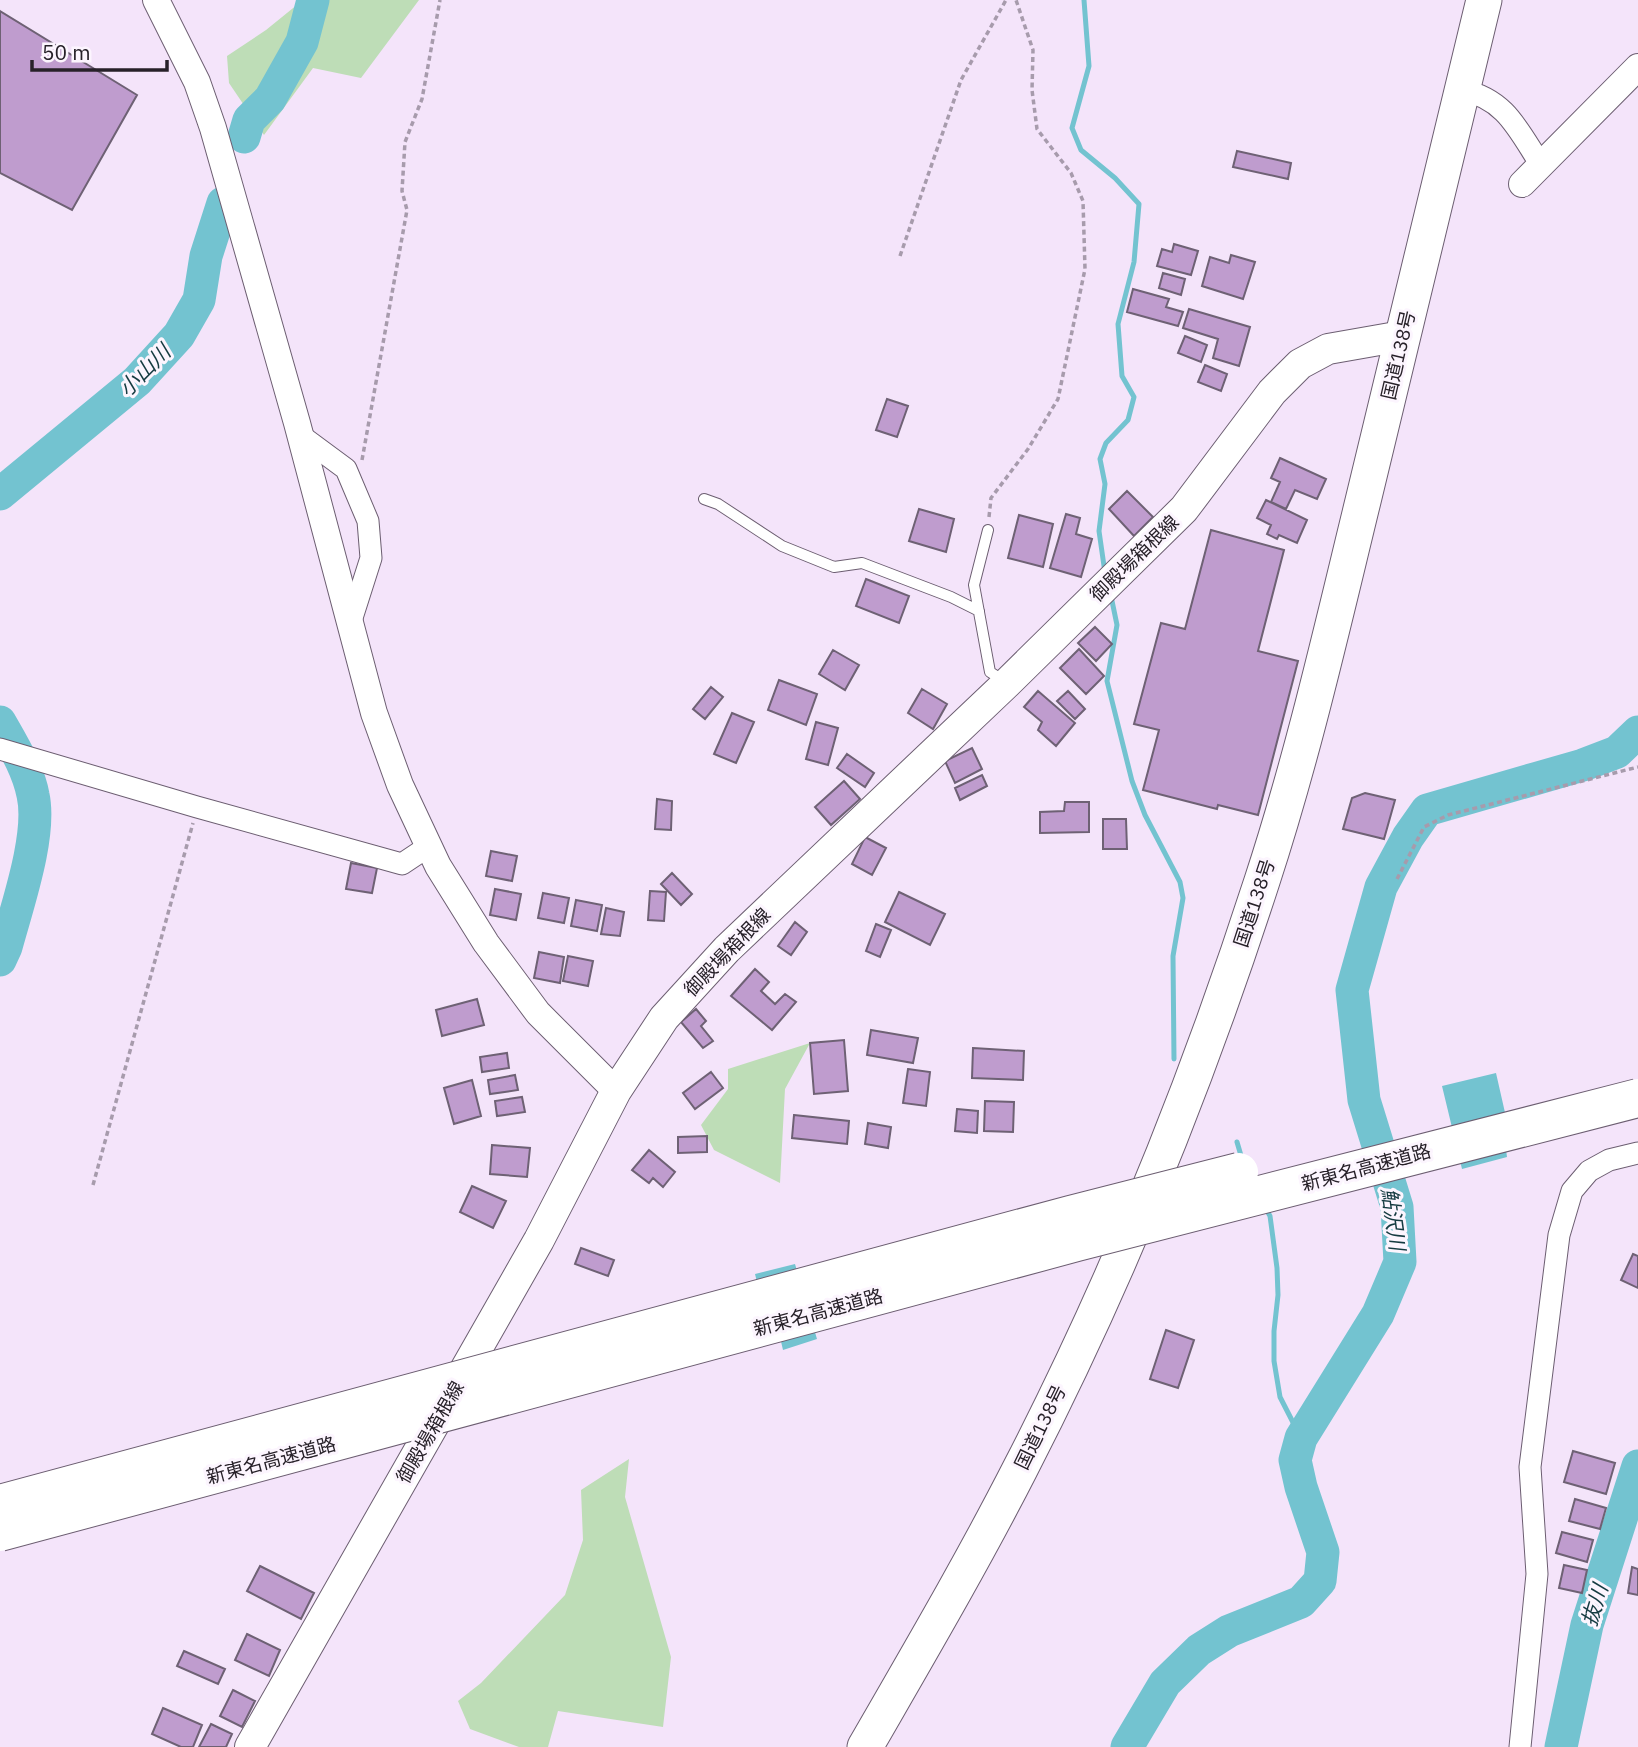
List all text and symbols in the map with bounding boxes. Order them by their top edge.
scale bar [32,28,166,72]
text: 50 m [42,38,91,66]
street label: 国道138号 [1376,308,1420,402]
water label: 小山川 [112,336,178,402]
street label: 御殿場箱根線 [1085,510,1183,606]
street label: 国道138号 [1228,856,1280,950]
street label: 御殿場箱根線 [679,903,775,1001]
street label: 新東名高速道路 [1299,1138,1433,1196]
water label: 鮎沢川 [1376,1186,1413,1254]
street label: 新東名高速道路 [751,1283,885,1341]
street label: 御殿場箱根線 [391,1377,469,1487]
street label: 国道138号 [1009,1381,1071,1473]
street label: 新東名高速道路 [204,1431,338,1489]
water label: 抜川 [1574,1579,1614,1629]

